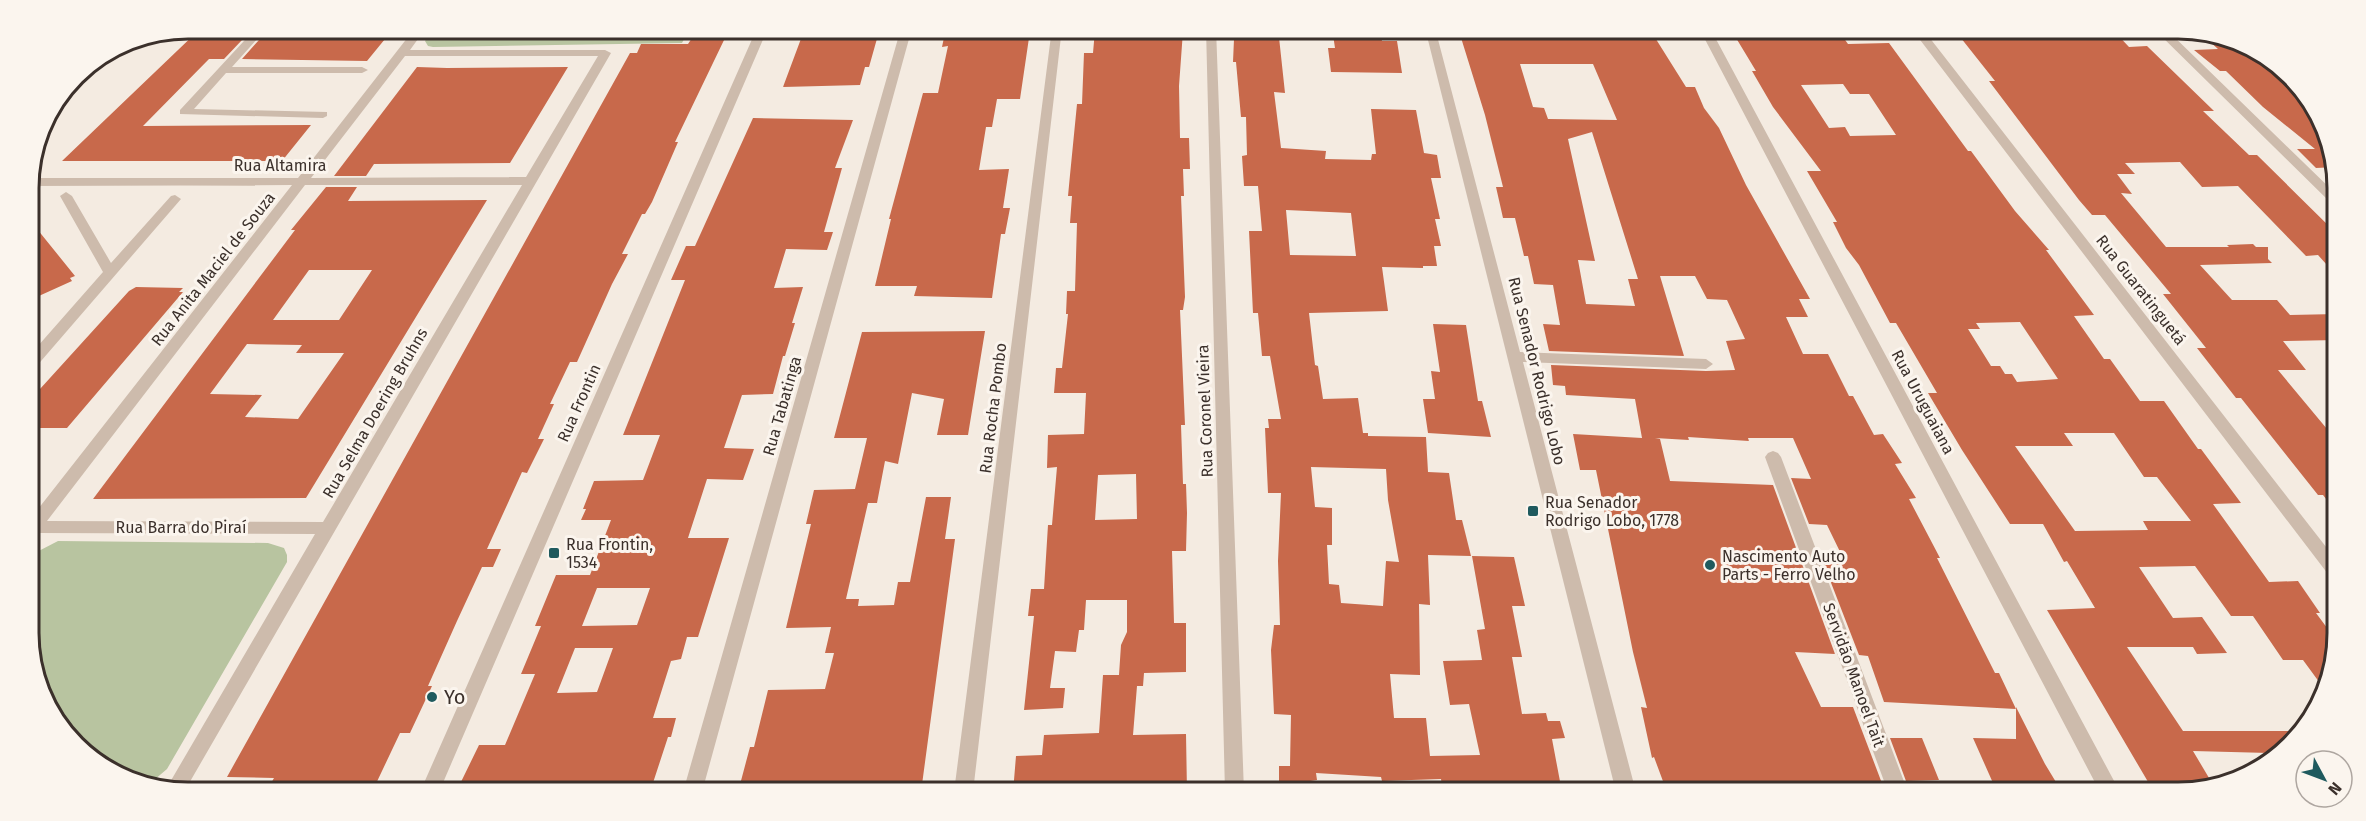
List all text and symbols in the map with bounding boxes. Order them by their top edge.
street label: Rua Altamira [234,156,326,175]
street label: Rua Anita Maciel de Souza [147,188,279,350]
street label: Rua Guaratinguetá [2092,231,2190,349]
street label: Rua Senador Rodrigo Lobo [1504,275,1570,467]
street label: Rua Selma Doering Bruhns [318,325,432,501]
street label: Rua Rocha Pombo [976,342,1010,474]
street label: Rua Coronel Vieira [1193,344,1217,478]
street label: Rua Uruguaiana [1888,347,1958,457]
street label: Rua Tabatinga [759,354,805,458]
street label: Rua Frontin [553,361,605,445]
place label: Rua Senador Rodrigo Lobo, 1778 [1545,493,1679,530]
marker: Rua Senador Rodrigo Lobo, 1778 [1526,504,1540,518]
street label: Rua Barra do Piraí [116,518,247,537]
place label: Rua Frontin, 1534 [566,535,653,572]
marker: Rua Frontin, 1534 [547,546,561,560]
place label: Nascimento Auto Parts - Ferro Velho [1722,547,1856,584]
marker: Nascimento Auto Parts - Ferro Velho [1703,558,1717,572]
street label: Servidão Manoel Tait [1819,600,1889,750]
place label: Yo [444,685,466,709]
marker: Yo [425,690,439,704]
north arrow [2294,749,2354,809]
text: N [2324,778,2346,799]

